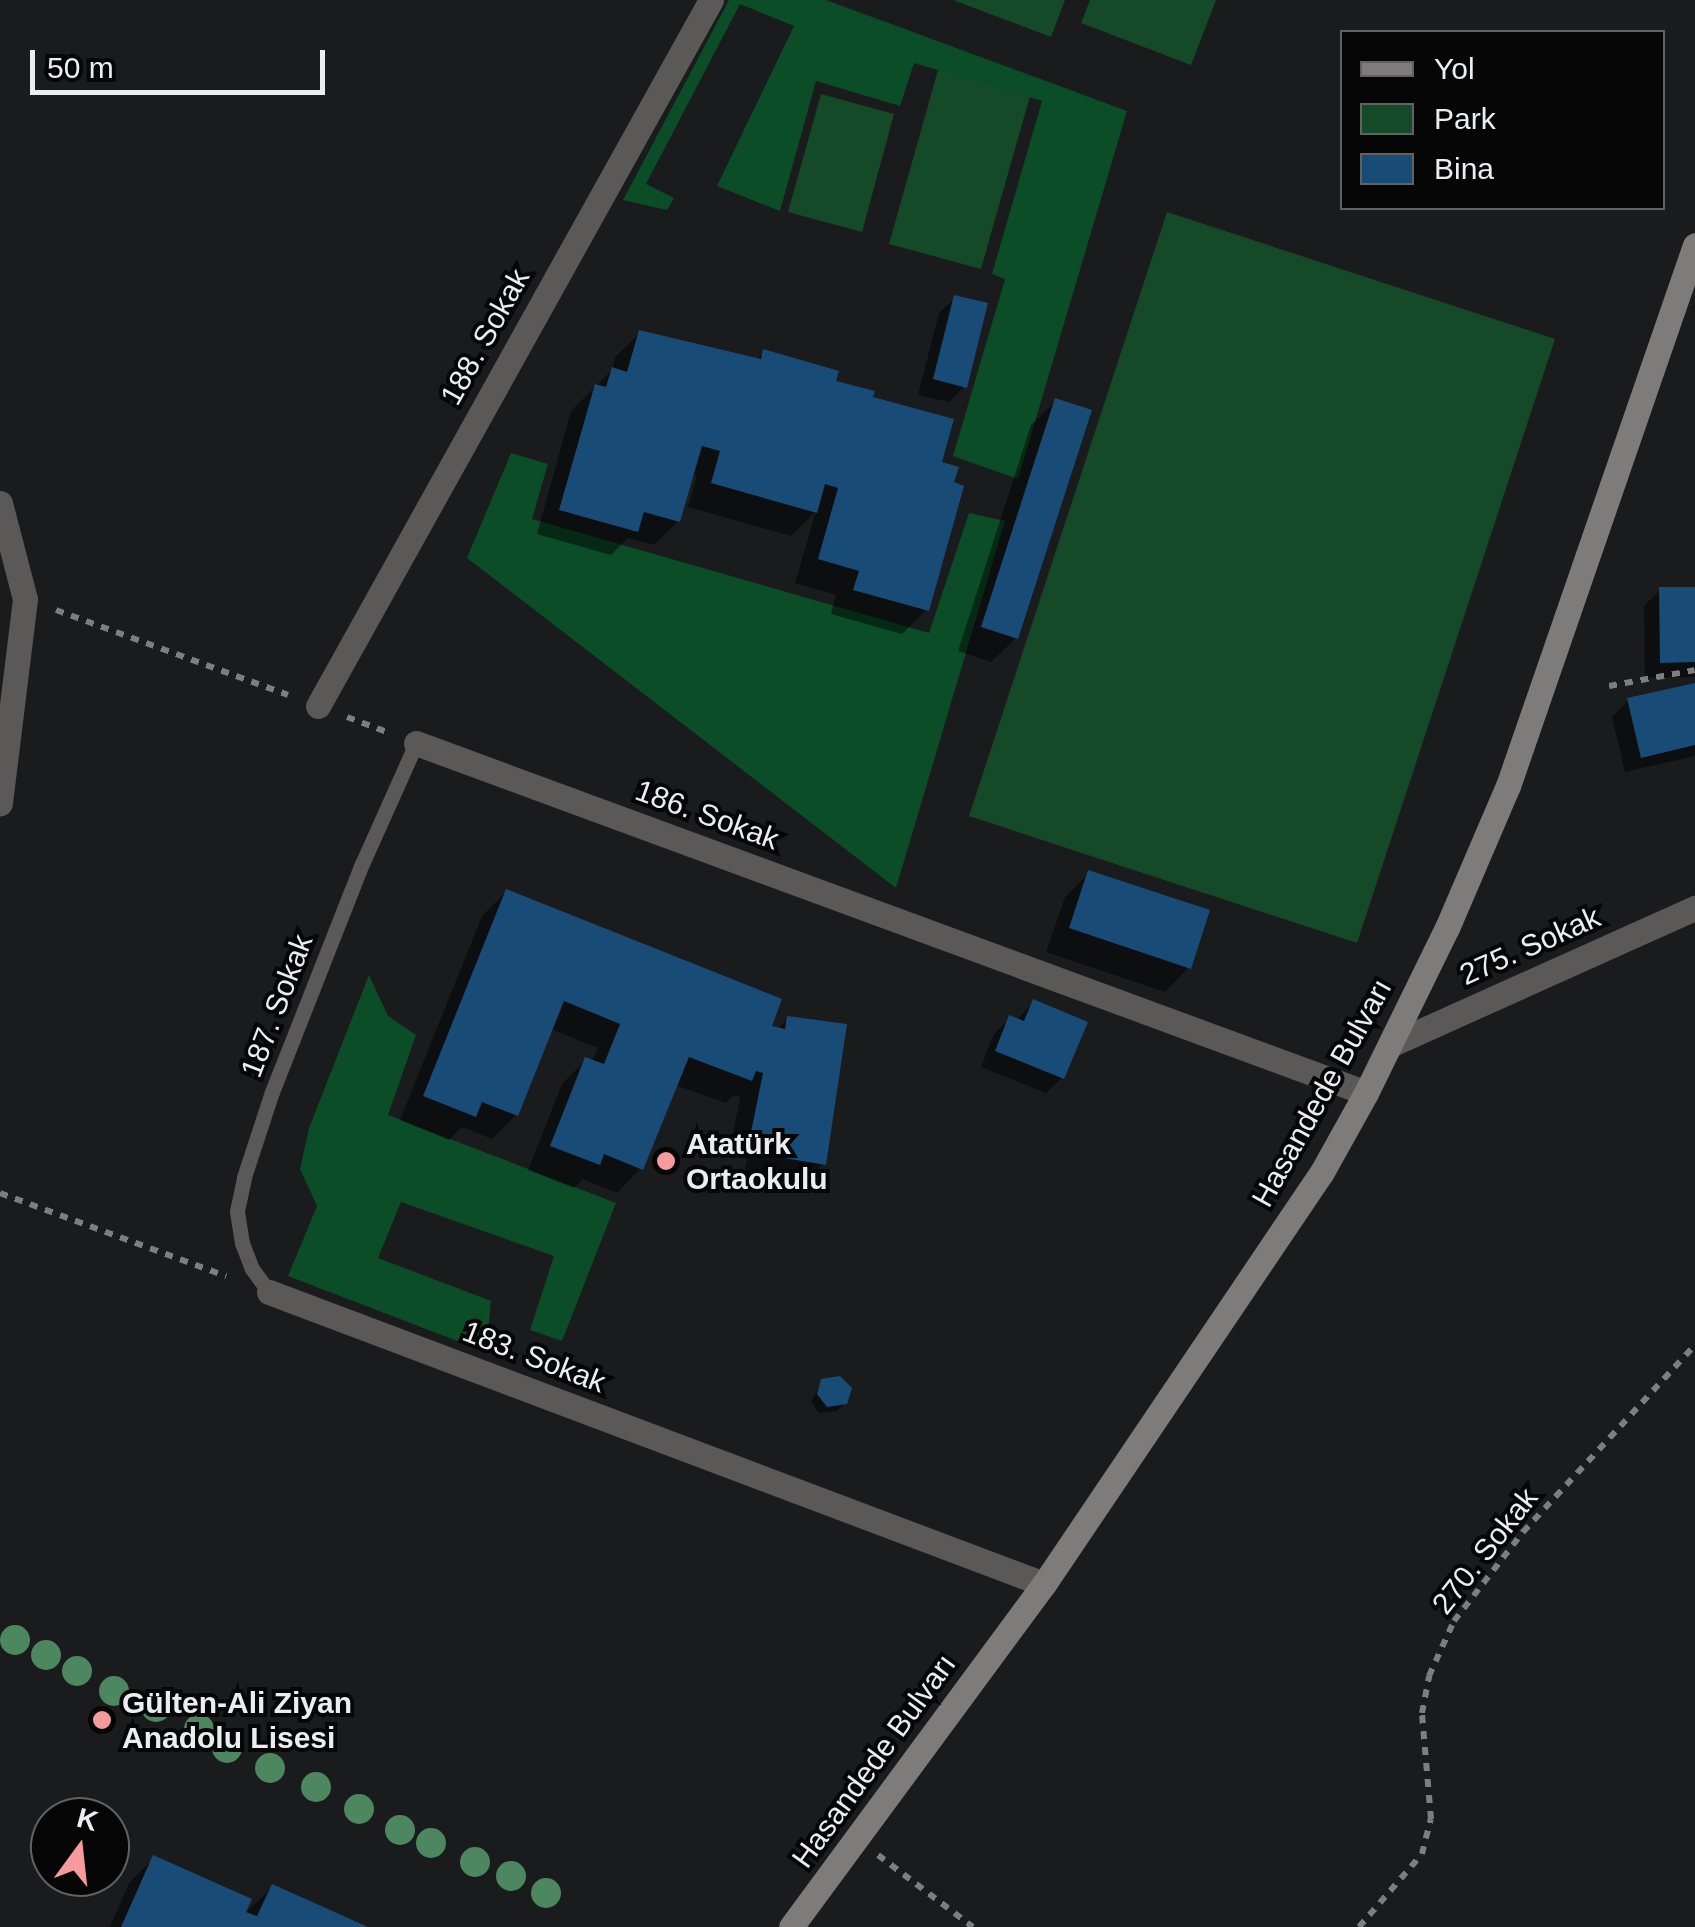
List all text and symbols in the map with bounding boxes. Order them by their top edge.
scale bar [35,30,330,92]
legend [1340,30,1665,210]
text: 50 m [47,51,114,84]
text: Yol [1434,52,1475,85]
text: Park [1434,102,1496,135]
text: Bina [1434,152,1494,185]
street label: 188. Sokak [433,263,537,411]
street label: 186. Sokak [630,772,784,858]
street label: 275. Sokak [1454,899,1606,993]
street label: 187. Sokak [233,929,321,1083]
street label: Hasandede Bulvarı [1244,973,1400,1213]
place label: Atatürk Ortaokulu [686,1126,828,1196]
marker: Atatürk Ortaokulu [655,1150,677,1172]
street label: 183. Sokak [457,1313,611,1401]
street label: 270. Sokak [1425,1481,1545,1621]
street label: Hasandede Bulvarı [784,1647,964,1875]
place label: Gülten-Ali Ziyan Anadolu Lisesi [122,1685,352,1756]
marker: Gülten-Ali Ziyan Anadolu Lisesi [91,1709,113,1731]
north arrow [30,1797,130,1897]
text: K [74,1802,101,1837]

